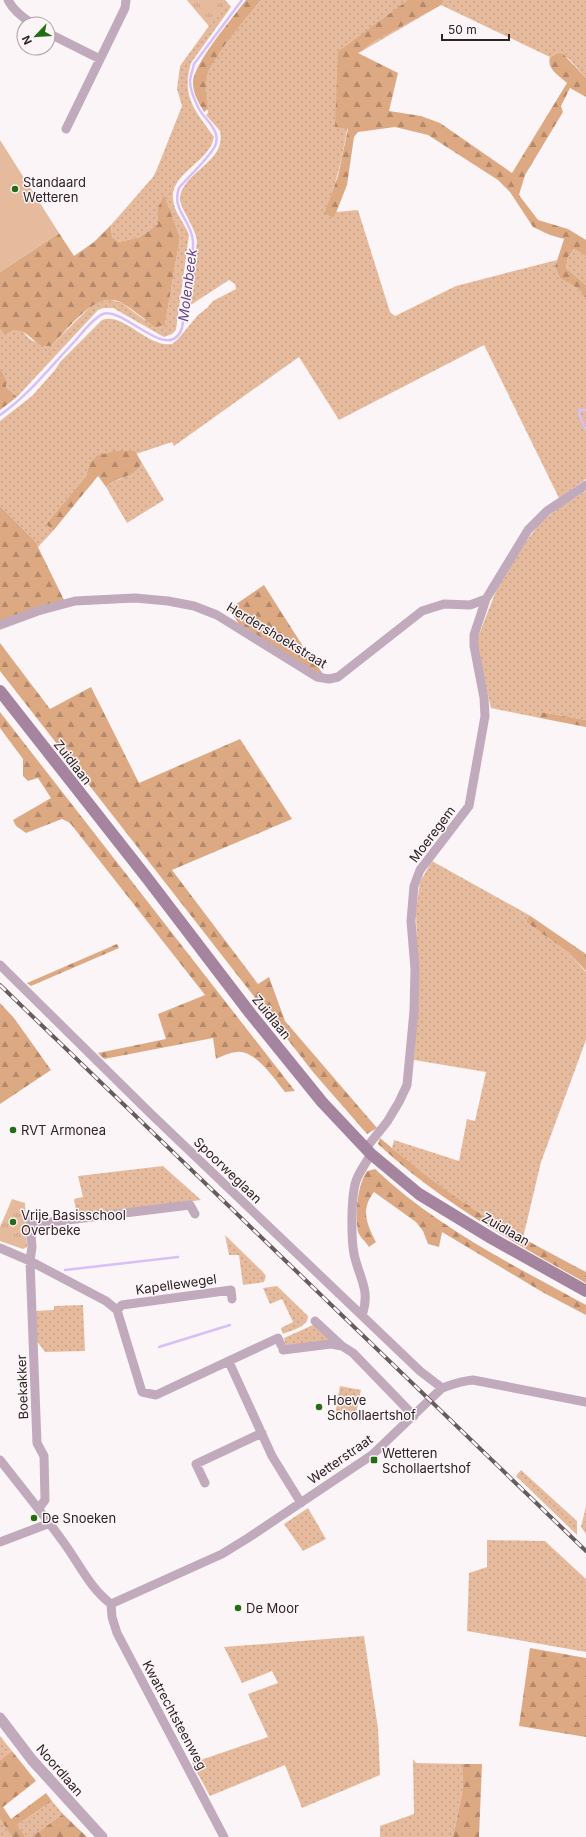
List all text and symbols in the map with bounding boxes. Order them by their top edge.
north arrow [16,16,56,56]
scale bar [442,16,509,42]
text: 50 m [448,22,477,37]
text: N [19,33,35,47]
place label: Standaard Wetteren [23,174,86,205]
marker: Standaard Wetteren [10,184,20,194]
water label: Molenbeek [174,247,200,322]
street label: Herdershoekstraat [224,599,330,671]
street label: Zuidlaan [51,736,95,788]
street label: Moeregem [406,803,458,865]
street label: Zuidlaan [249,992,295,1042]
place label: RVT Armonea [21,1122,106,1138]
marker: RVT Armonea [8,1125,18,1135]
street label: Spoorweglaan [191,1134,265,1206]
place label: Vrije Basisschool Overbeke [21,1207,126,1238]
street label: Zuidlaan [479,1209,533,1249]
marker: Vrije Basisschool Overbeke [8,1217,18,1227]
street label: Kapellewegel [134,1270,218,1298]
street label: Boekakker [13,1354,31,1420]
place label: Hoeve Schollaertshof [327,1392,416,1423]
marker: Hoeve Schollaertshof [314,1402,324,1412]
street label: Wetterstraat [305,1431,375,1487]
place label: Wetteren Schollaertshof [382,1445,471,1476]
marker: Wetteren Schollaertshof [369,1455,379,1465]
place label: De Snoeken [42,1510,116,1526]
marker: De Snoeken [29,1513,39,1523]
place label: De Moor [246,1600,299,1616]
marker: De Moor [233,1603,243,1613]
street label: Kwatrechtsteenweg [139,1658,211,1772]
street label: Noordlaan [33,1741,87,1799]

